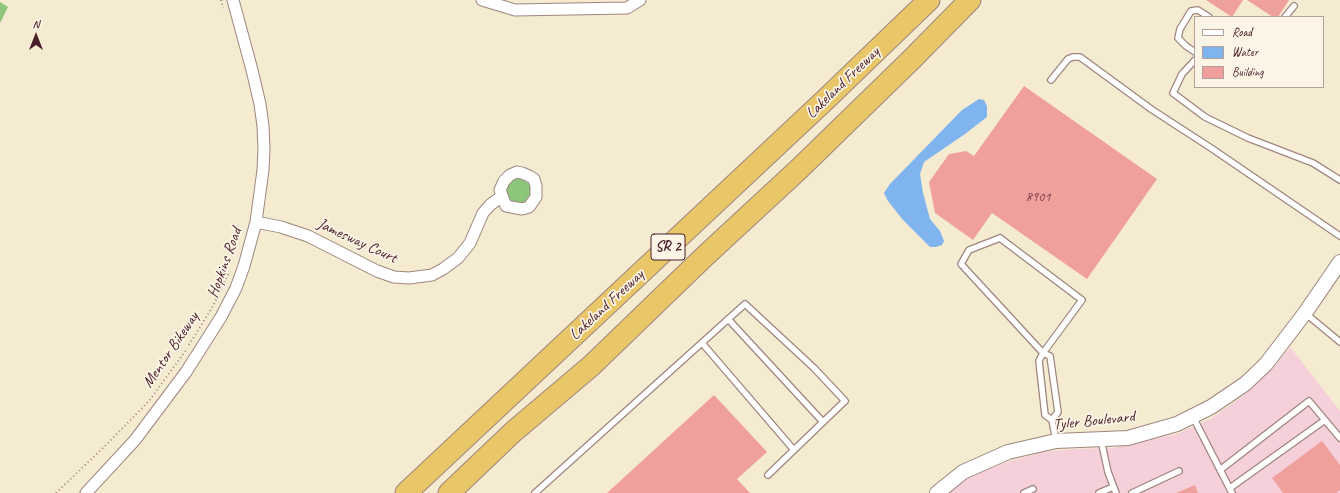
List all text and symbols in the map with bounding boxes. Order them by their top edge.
north arrow [16,16,56,56]
legend [1194,16,1324,88]
text: N [33,17,39,31]
text: Road [1232,24,1252,40]
street label: Lakeland Freeway [802,43,884,123]
text: Water [1232,44,1258,60]
text: Building [1232,64,1264,80]
house number: 8901 [1025,189,1051,205]
street label: Jamesway Court [314,214,400,268]
street label: Hopkins Road [204,225,246,301]
road number: SR 2 [651,234,685,260]
street label: Lakeland Freeway [566,266,648,344]
street label: Mentor Bikeway [139,308,203,392]
street label: Tyler Boulevard [1052,407,1136,435]

